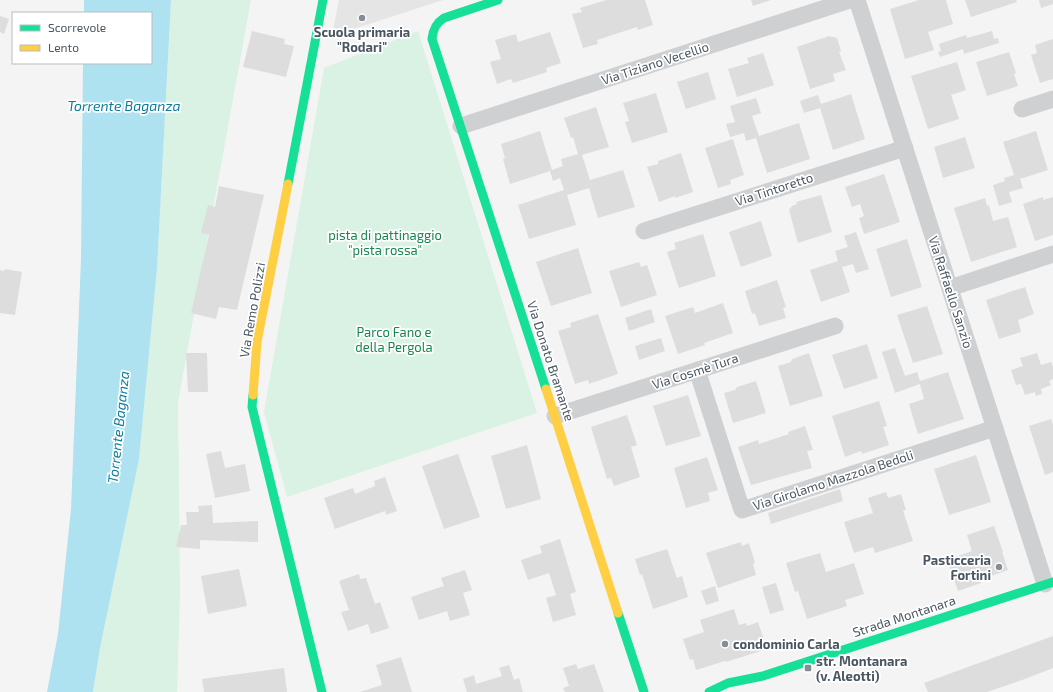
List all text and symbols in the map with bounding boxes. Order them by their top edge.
legend [12,12,152,64]
marker: Scuola primaria "Rodari" [357,13,367,23]
text: Scorrevole [48,20,106,34]
place label: Scuola primaria "Rodari" [314,24,410,55]
street label: Via Tiziano Vecellio [599,38,711,88]
text: Lento [48,40,79,54]
water label: Torrente Baganza [68,97,180,114]
street label: Via Tintoretto [733,169,815,209]
park label: pista di pattinaggio "pista rossa" [328,227,442,258]
street label: Via Raffaello Sanzio [925,234,977,350]
street label: Via Remo Polizzi [236,261,268,359]
street label: Via Donato Bramante [524,299,578,423]
park label: Parco Fano e della Pergola [355,324,433,355]
street label: Via Cosmè Tura [650,350,740,392]
water label: Torrente Baganza [104,370,132,484]
street label: Via Girolamo Mazzola Bedoli [751,446,915,514]
place label: Pasticceria Fortini [923,552,991,583]
marker: Pasticceria Fortini [994,562,1004,572]
street label: Strada Montanara [850,592,958,640]
place label: condominio Carla [733,636,840,652]
marker: condominio Carla [720,639,730,649]
place label: str. Montanara (v. Aleotti) [816,653,907,684]
marker: str. Montanara (v. Aleotti) [803,663,813,673]

